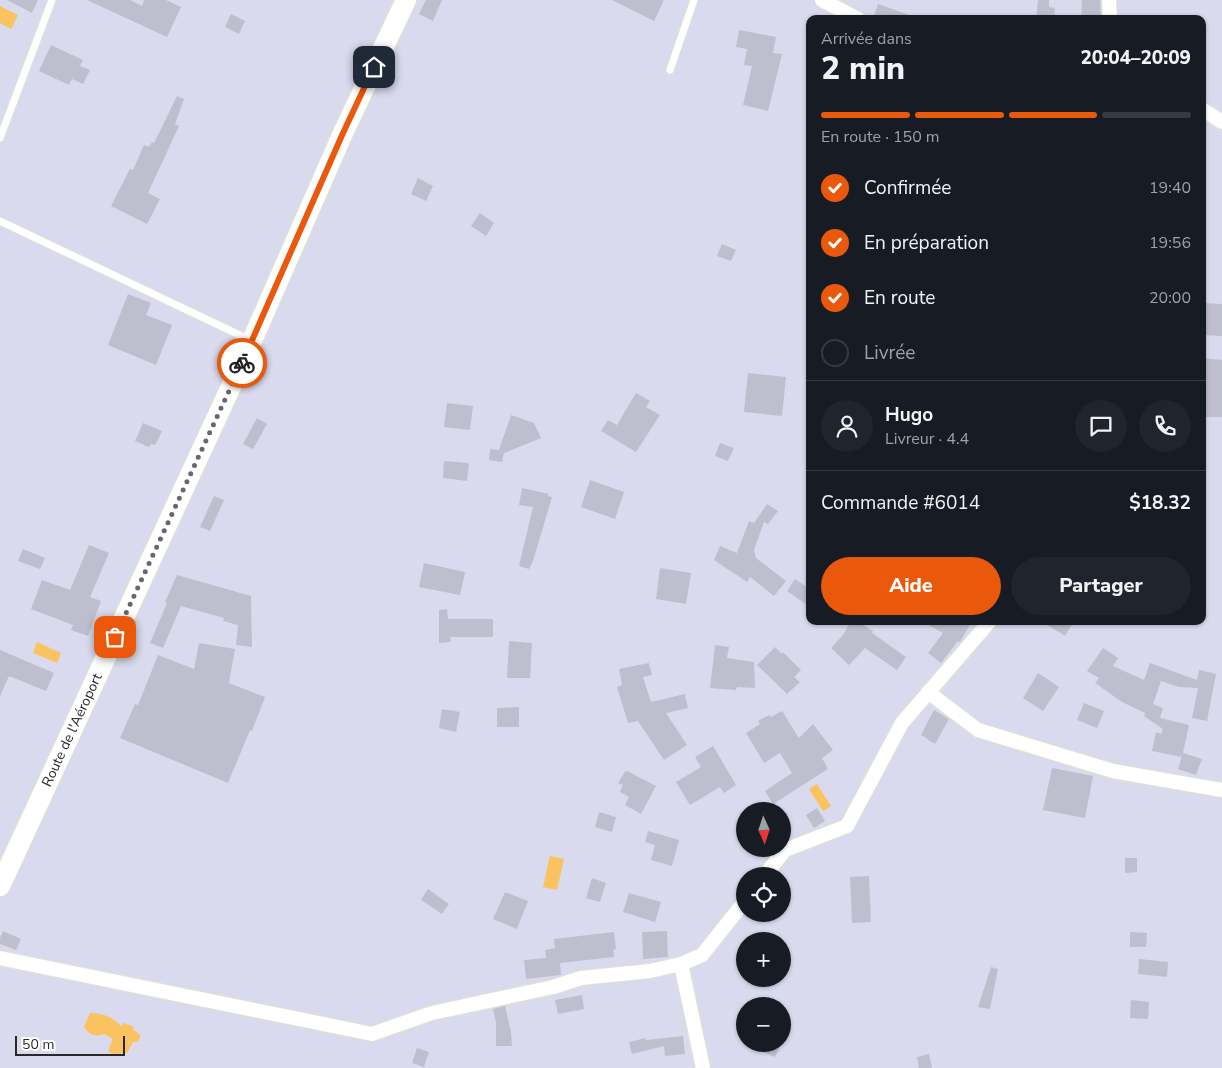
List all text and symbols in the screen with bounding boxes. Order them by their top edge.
text: Arrivée dans [821,28,912,50]
text: 20:04–20:09 [1080,45,1191,71]
pin [353,46,395,88]
text: 2 min [821,47,905,90]
icon: home [360,53,388,81]
text: En route · 150 m [821,126,940,148]
icon: check [821,174,849,202]
text: Confirmée [864,175,951,201]
text: 19:40 [1149,177,1191,199]
icon: check [821,229,849,257]
text: En préparation [864,230,989,256]
text: 19:56 [1149,232,1191,254]
icon: check [821,284,849,312]
text: En route [864,285,935,311]
text: 20:00 [1149,287,1191,309]
courier [217,338,267,388]
text: Livrée [864,340,915,366]
icon: bike [228,349,256,377]
button: person [821,400,873,452]
button: chat [1075,400,1127,452]
button: phone [1139,400,1191,452]
text: Hugo [885,402,933,428]
text: Livreur · 4.4 [885,428,969,450]
text: Commande #6014 [821,490,980,516]
text: $18.32 [1129,490,1191,516]
button: Aide [821,557,1001,615]
button: Partager [1011,557,1191,615]
pin [94,616,136,658]
icon: bag [101,623,129,651]
street label: Route de l'Aéroport [37,670,107,790]
north arrow [736,802,791,858]
map controls [736,802,791,1052]
button: locate [736,867,791,922]
button: + [736,932,791,987]
button: − [736,997,791,1052]
scale bar [15,1033,125,1056]
text: 50 m [22,1035,54,1054]

